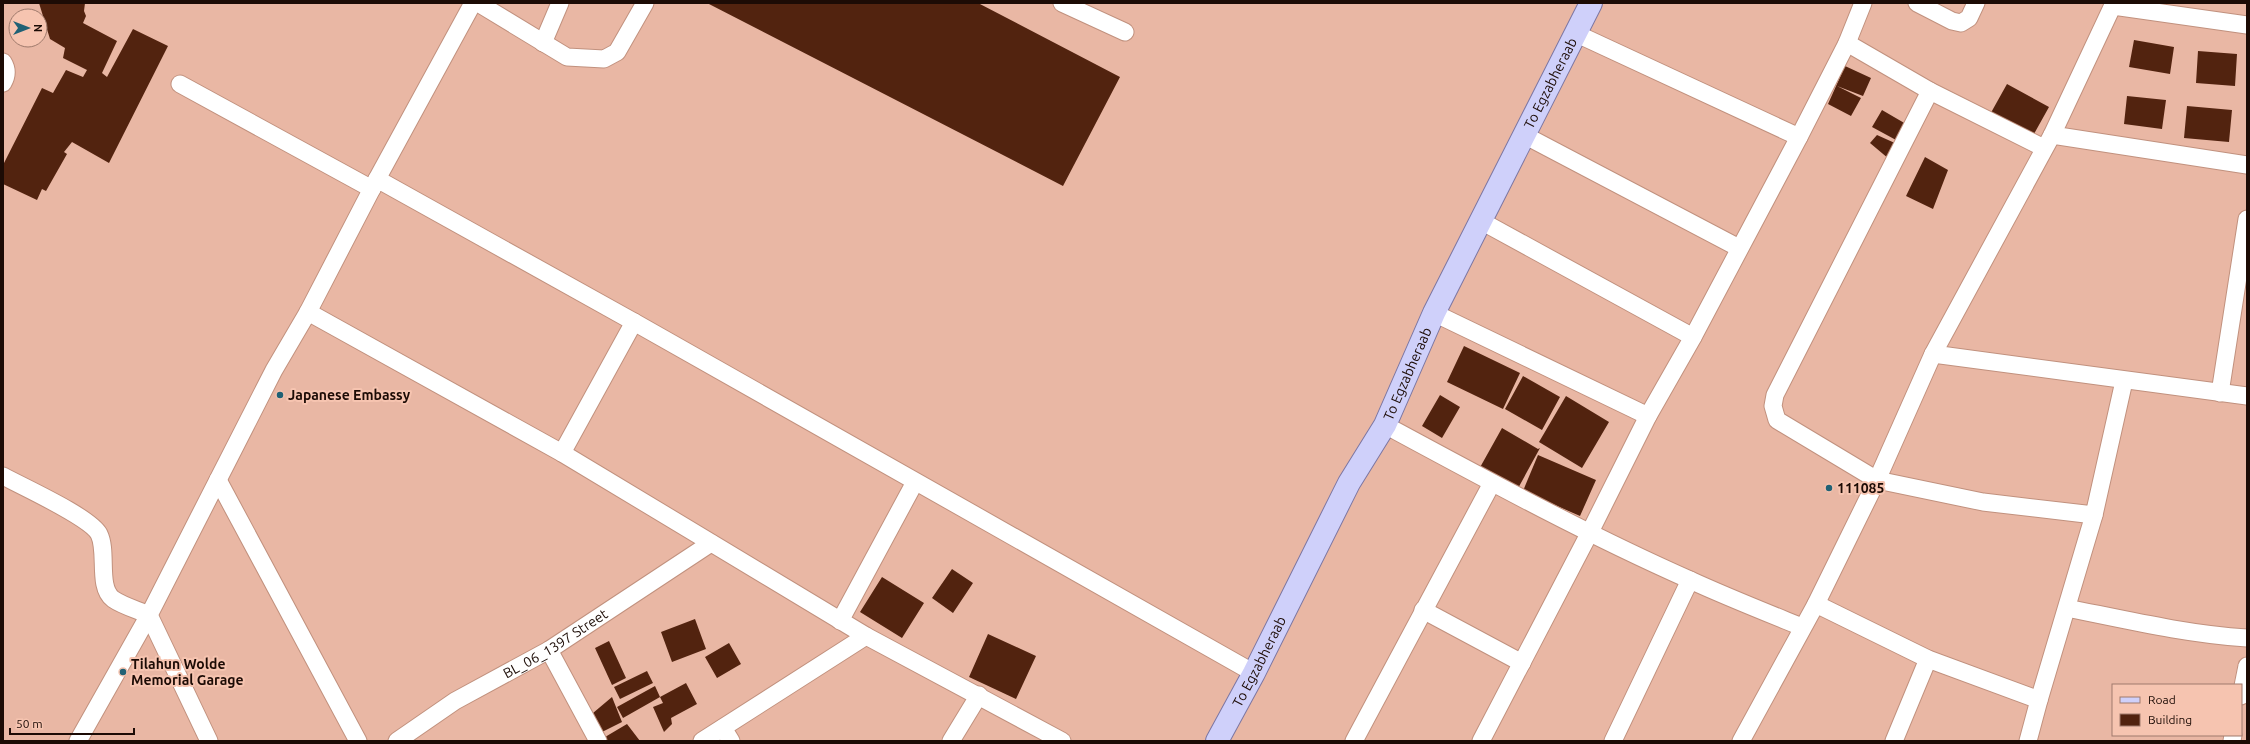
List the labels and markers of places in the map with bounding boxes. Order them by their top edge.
place label: Japanese Embassy [288,387,411,403]
marker: Japanese Embassy [275,390,285,400]
place label: 111085 [1837,480,1884,496]
marker: 111085 [1824,483,1834,493]
place label: Tilahun Wolde Memorial Garage [131,656,244,688]
marker: Tilahun Wolde Memorial Garage [118,667,128,677]

